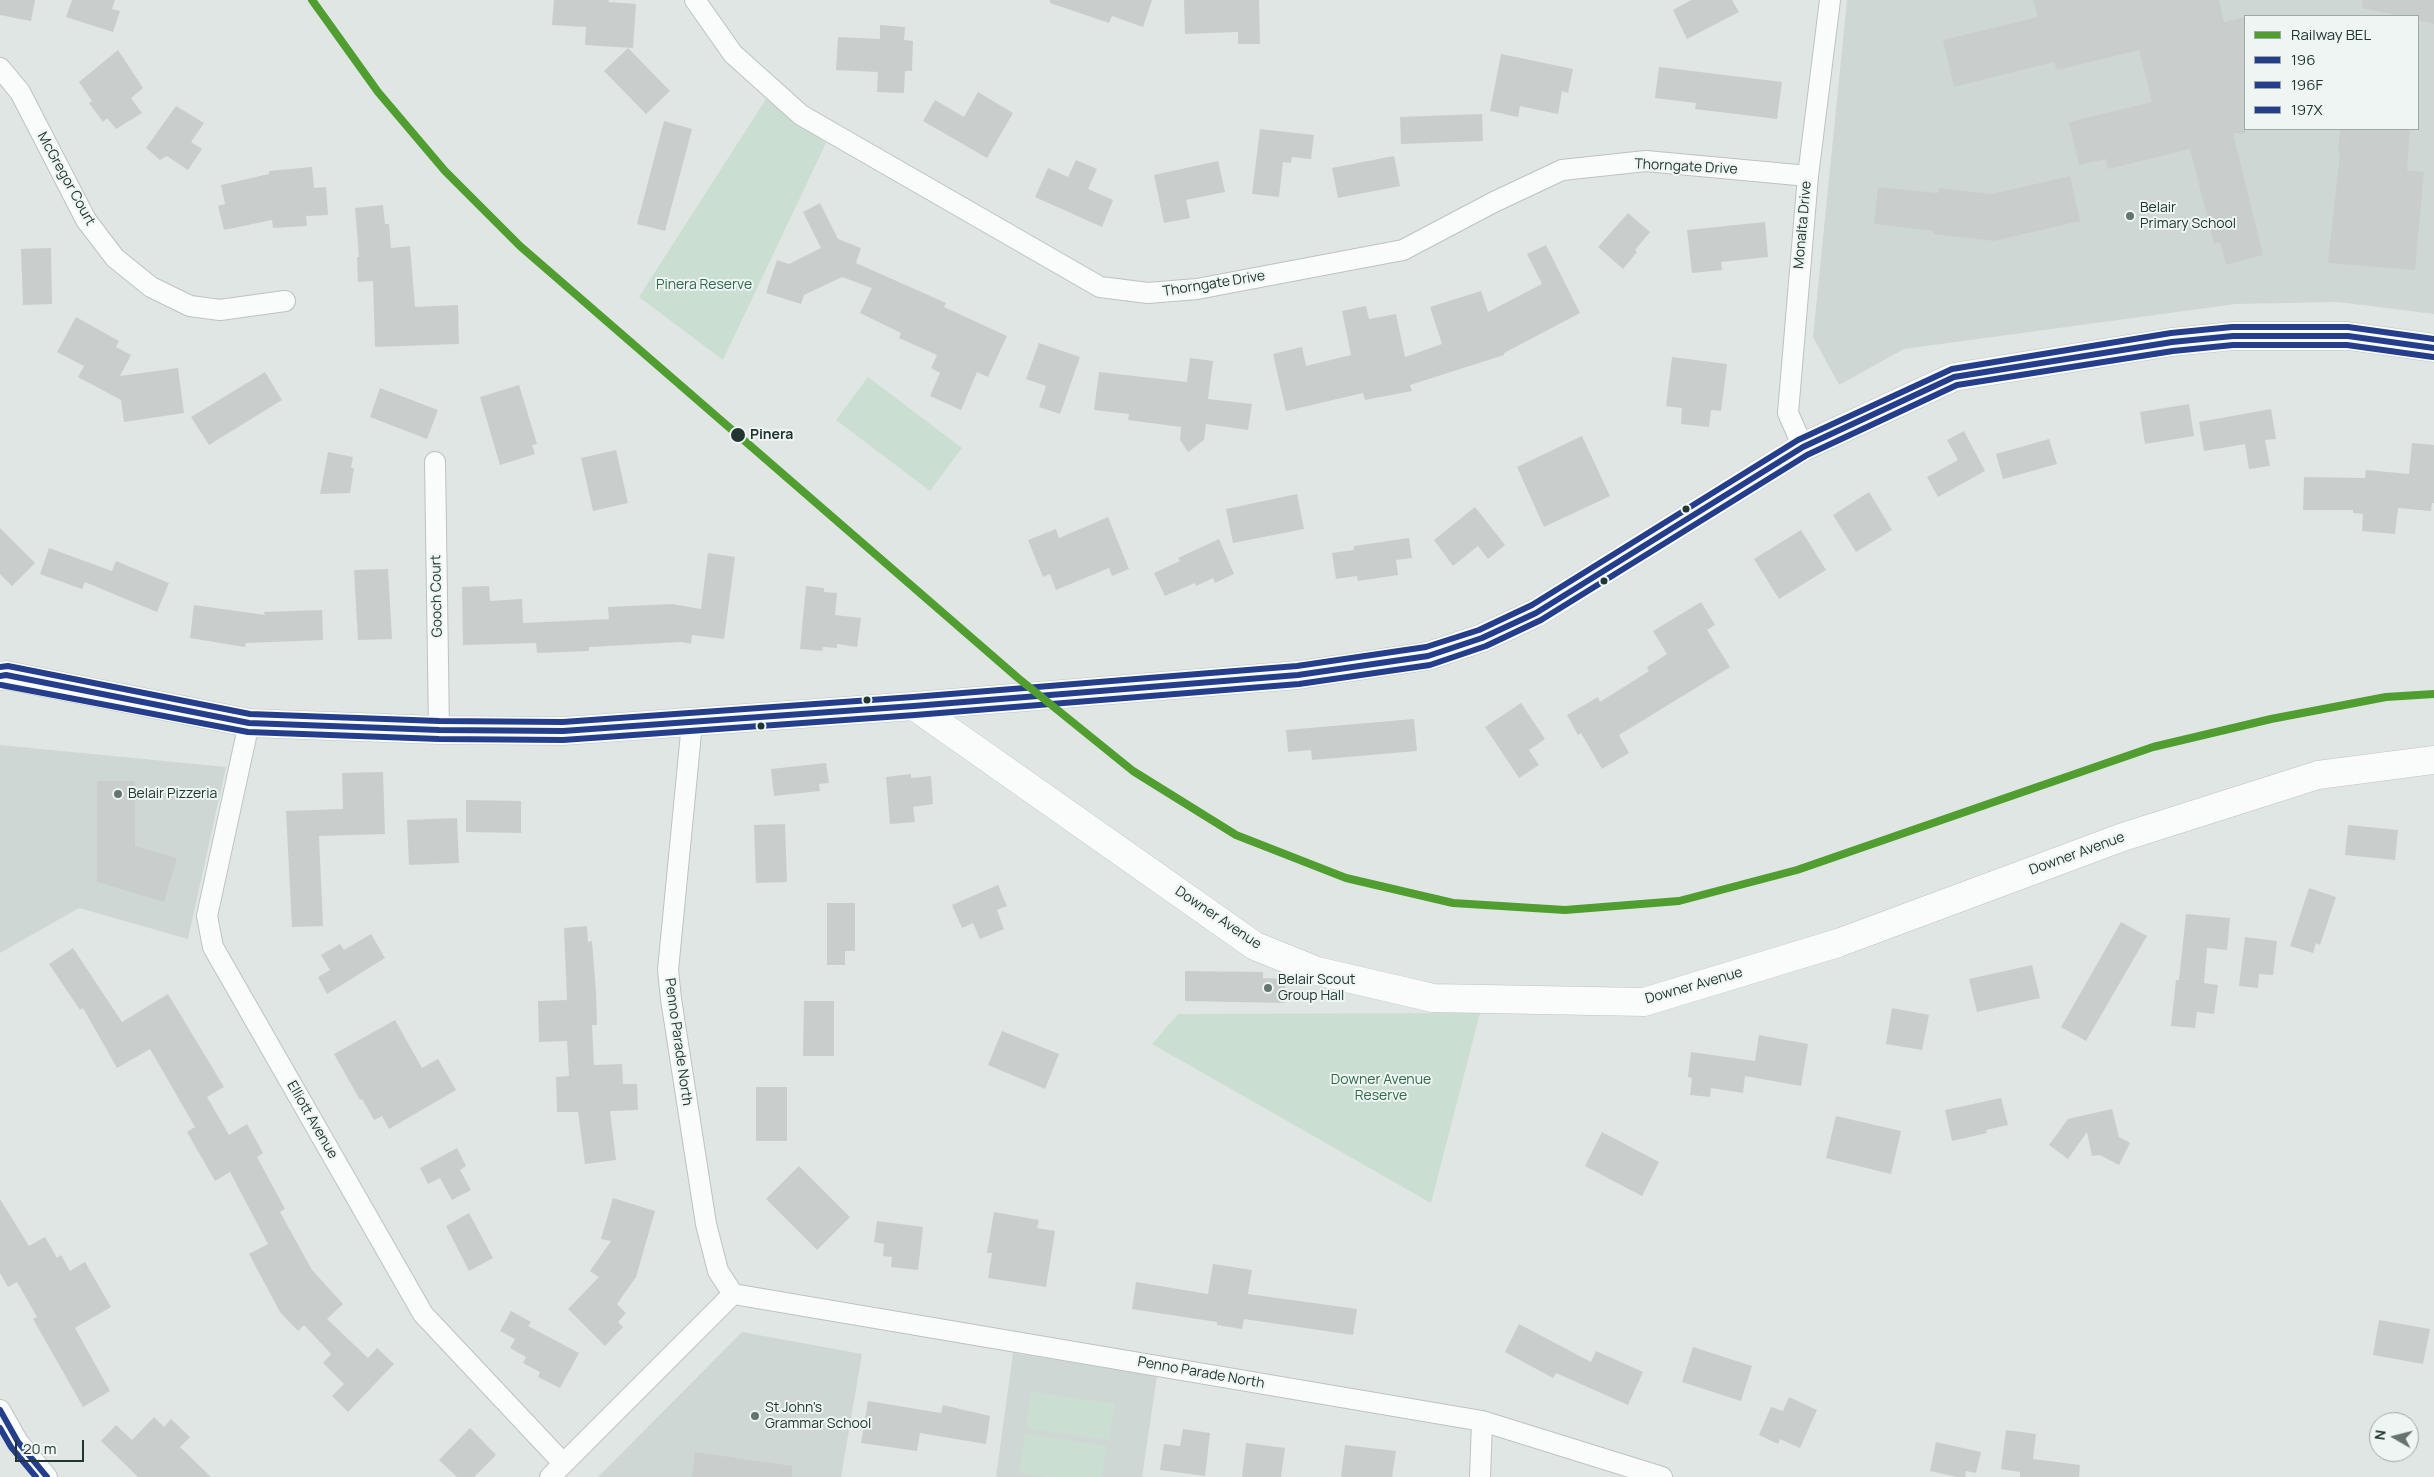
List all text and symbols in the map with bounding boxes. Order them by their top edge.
legend [2244,15,2419,130]
text: Railway BEL [2291,24,2371,45]
text: 196 [2291,49,2315,70]
text: 196F [2291,74,2323,95]
text: 197X [2291,99,2323,120]
street label: McGregor Court [33,129,99,229]
street label: Thorngate Drive [1634,156,1738,178]
street label: Monalta Drive [1791,180,1815,270]
place label: Belair Primary School [2140,200,2236,232]
marker: Belair Primary School [2124,210,2136,222]
street label: Thorngate Drive [1162,268,1266,300]
park label: Pinera Reserve [656,277,752,293]
marker: Pinera [729,426,747,444]
place label: Pinera [750,427,793,443]
unlabelled marker [1681,504,1691,514]
street label: Gooch Court [428,555,446,637]
unlabelled marker [1599,576,1609,586]
unlabelled marker [862,695,872,705]
unlabelled marker [756,721,766,731]
place label: Belair Pizzeria [128,786,217,802]
marker: Belair Pizzeria [112,788,124,800]
street label: Downer Avenue [2027,829,2127,879]
street label: Downer Avenue [1172,883,1264,953]
street label: Downer Avenue [1643,964,1745,1008]
place label: Belair Scout Group Hall [1278,972,1355,1004]
street label: Penno Parade North [661,977,695,1107]
marker: Belair Scout Group Hall [1262,982,1274,994]
park label: Downer Avenue Reserve [1331,1072,1431,1104]
street label: Elliott Avenue [283,1078,341,1162]
street label: Penno Parade North [1136,1354,1266,1392]
place label: St John's Grammar School [765,1400,871,1432]
marker: St John's Grammar School [749,1410,761,1422]
north arrow [2369,1412,2419,1462]
text: N [2370,1429,2390,1441]
scale bar [18,1430,86,1462]
text: 20 m [23,1438,56,1459]

